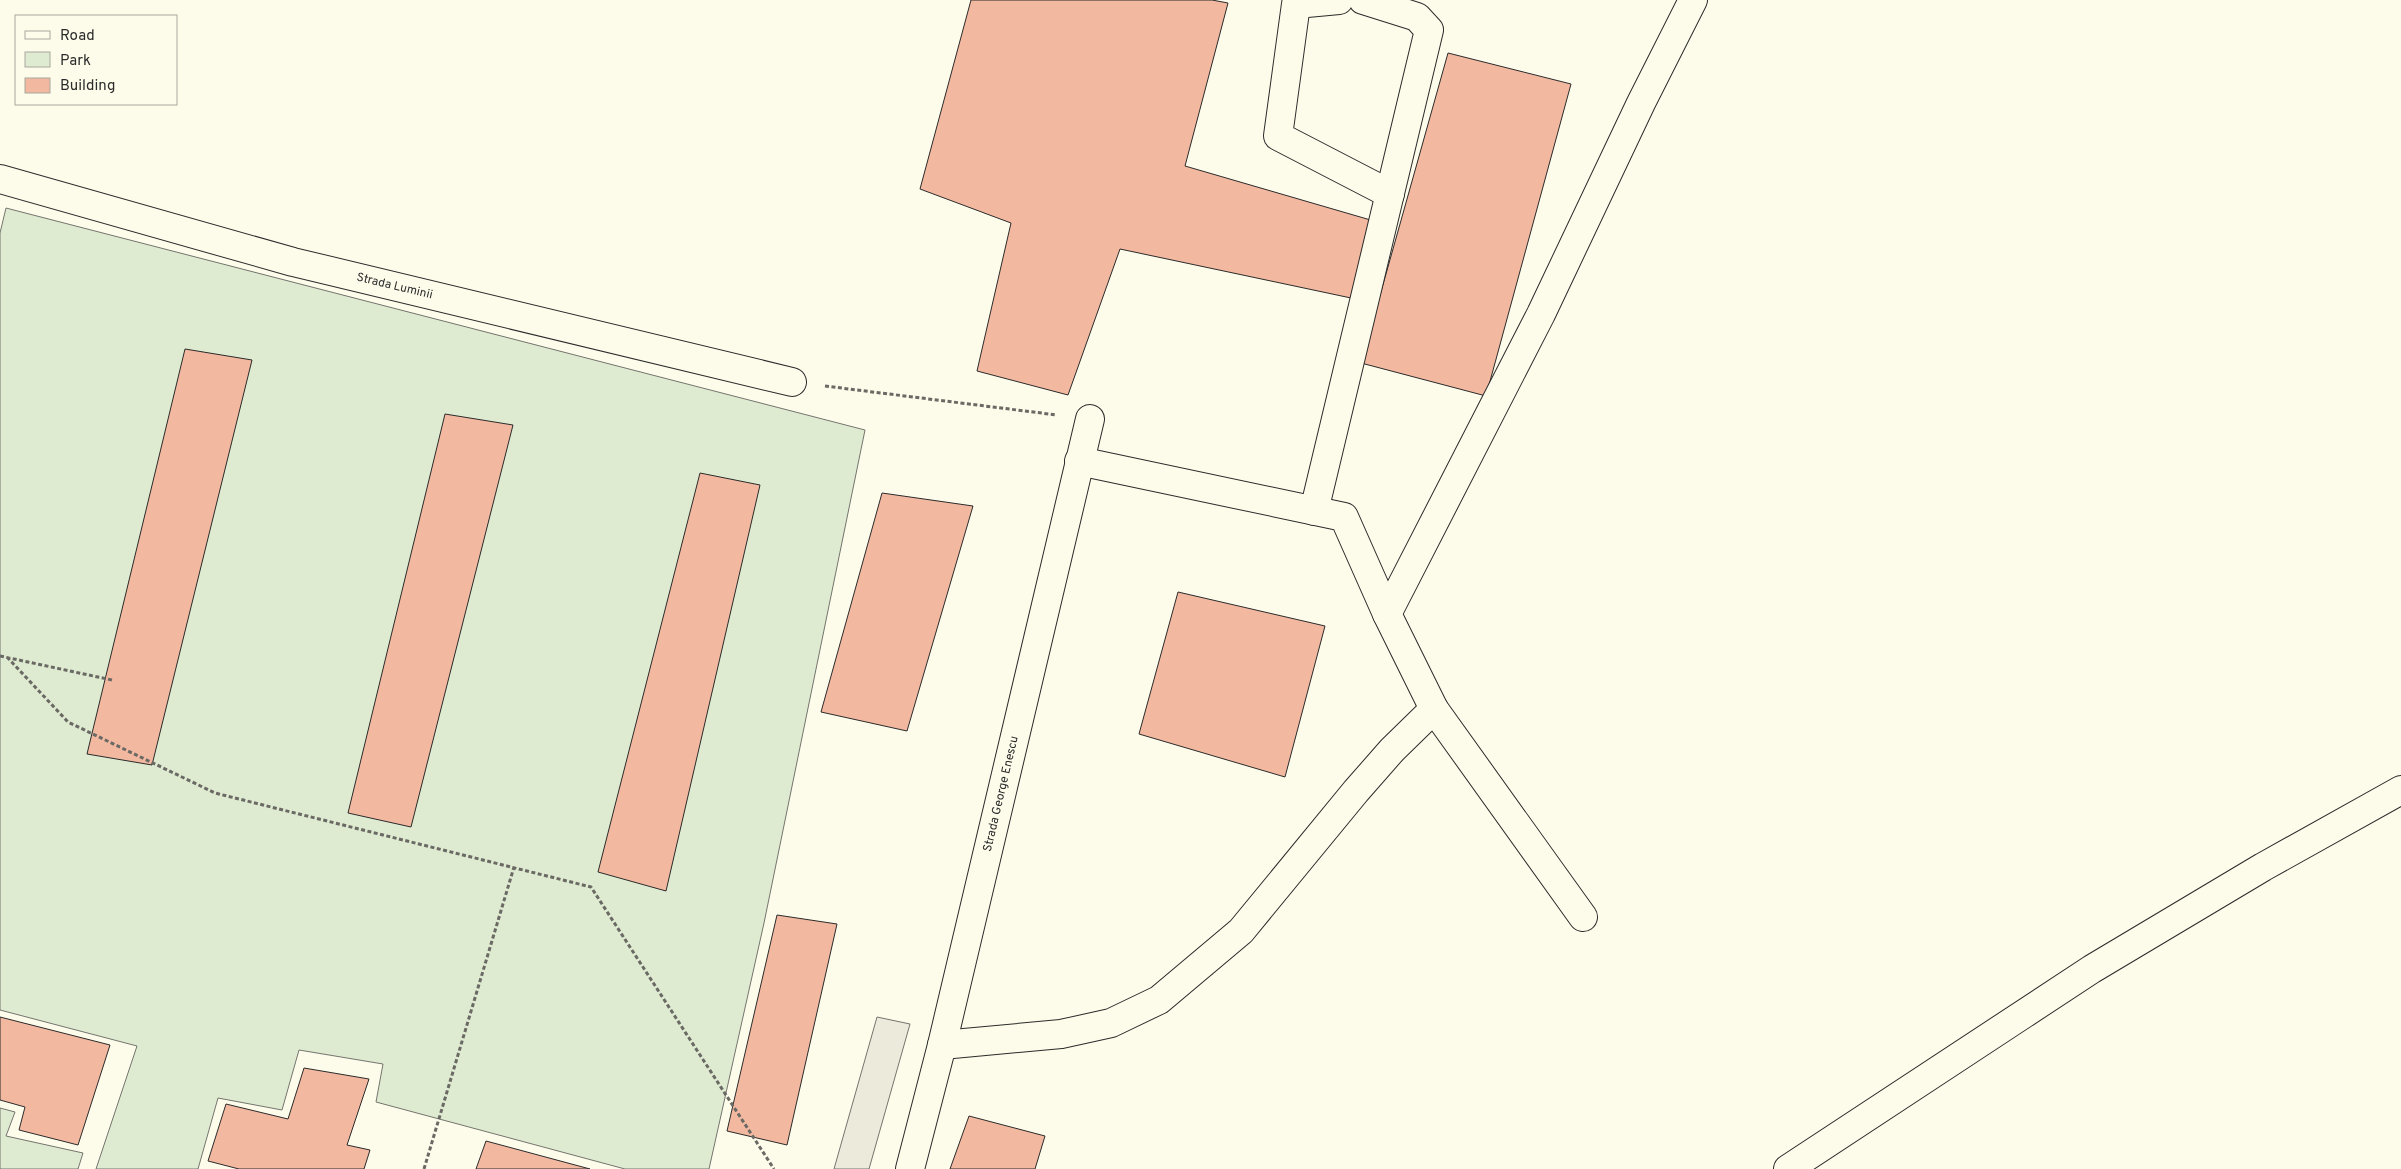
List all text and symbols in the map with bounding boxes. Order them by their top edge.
legend [15,15,178,105]
text: Road [60,27,95,46]
text: Park [60,52,91,71]
text: Building [60,77,115,96]
street label: Strada Luminii [355,270,434,303]
street label: Strada George Enescu [980,734,1023,853]

